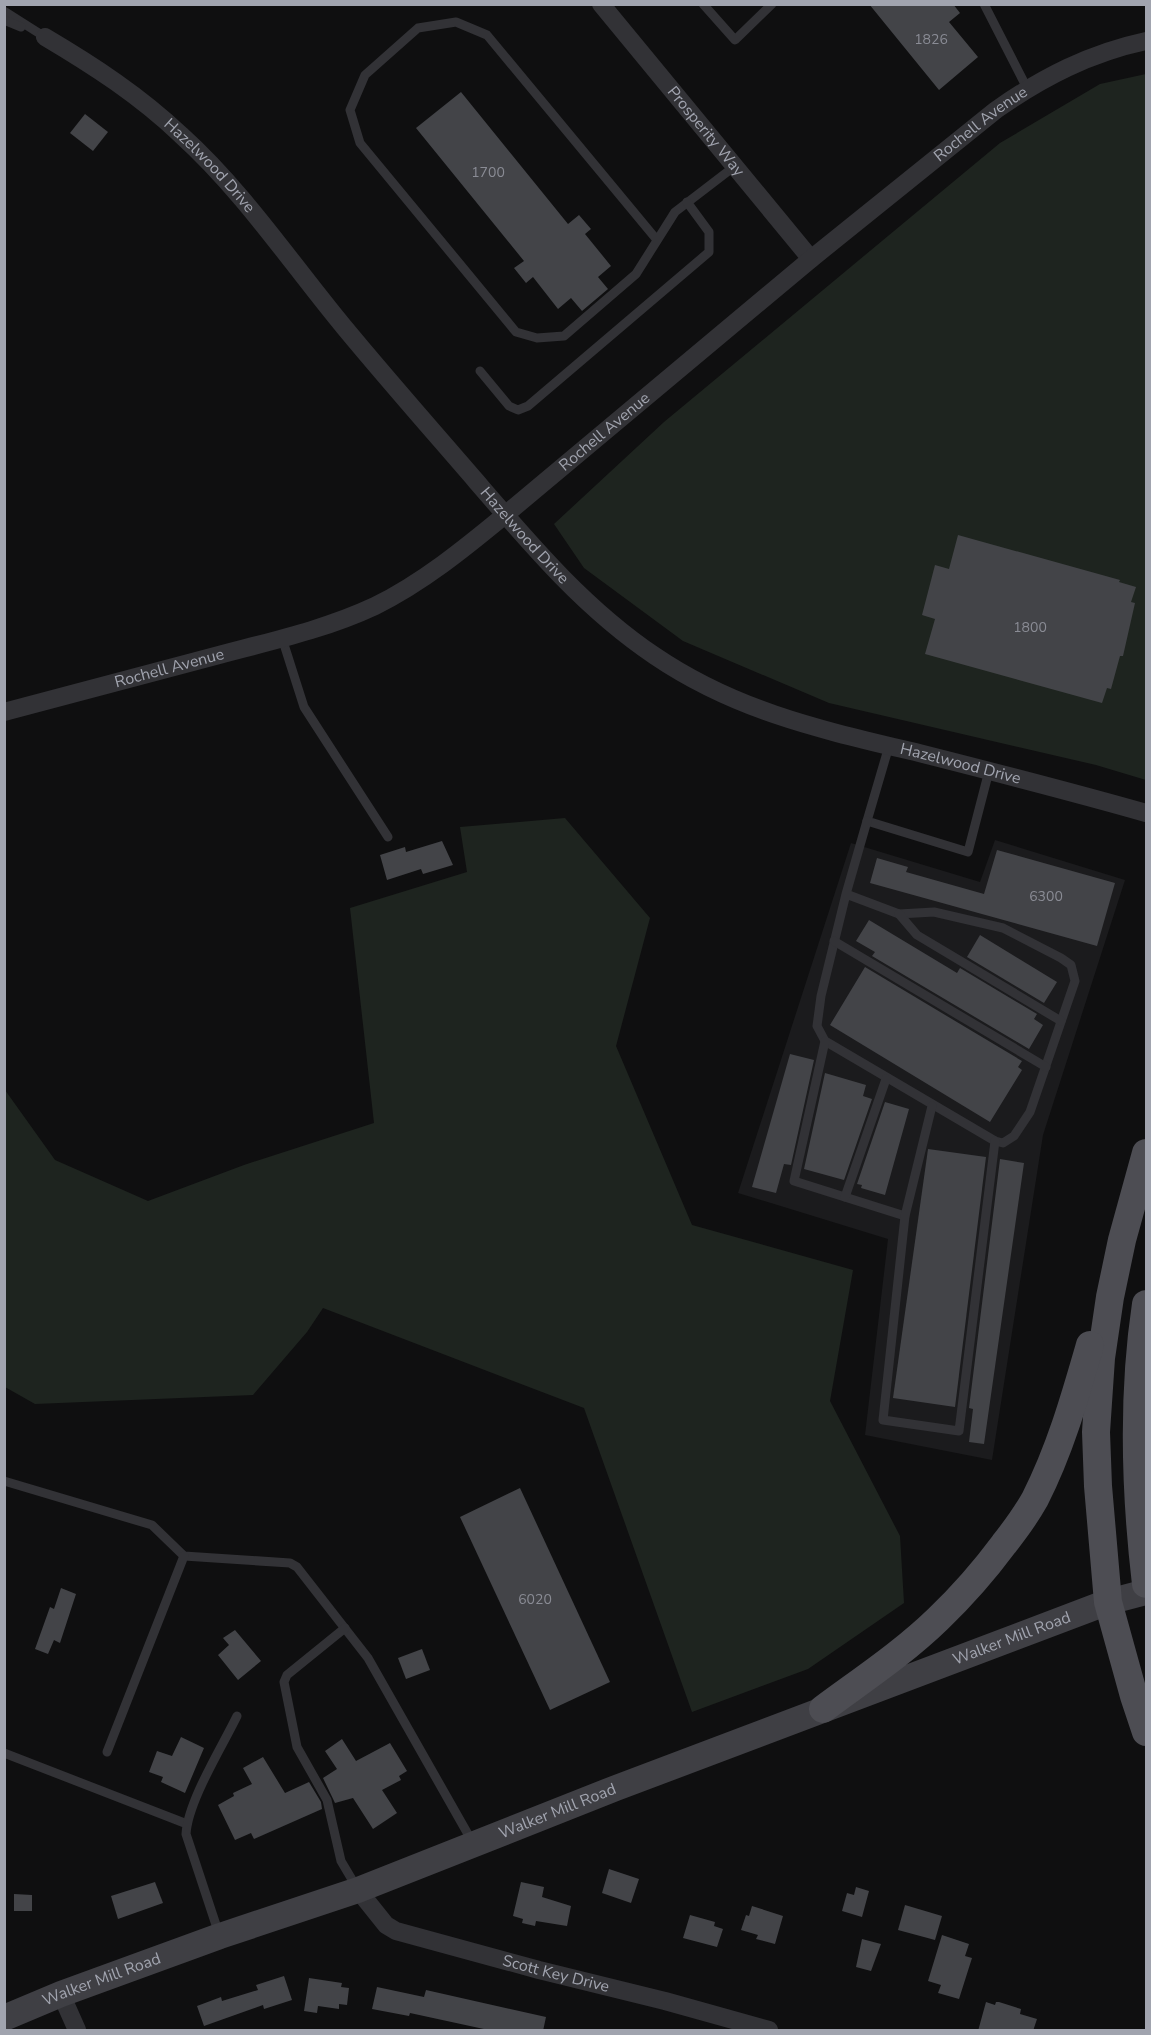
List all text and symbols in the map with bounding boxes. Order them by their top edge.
house number: 1826 [914,30,948,49]
street label: Rochell Avenue [929,81,1032,167]
street label: Prosperity Way [662,82,750,182]
street label: Hazelwood Drive [159,113,260,218]
house number: 1700 [471,163,505,182]
street label: Rochell Avenue [554,387,655,476]
street label: Hazelwood Drive [475,482,574,589]
house number: 1800 [1013,618,1047,637]
street label: Rochell Avenue [112,643,227,693]
street label: Hazelwood Drive [898,738,1023,790]
house number: 6300 [1029,887,1063,906]
house number: 6020 [518,1590,552,1609]
street label: Walker Mill Road [950,1606,1074,1671]
street label: Walker Mill Road [496,1778,619,1844]
street label: Walker Mill Road [39,1948,164,2012]
street label: Scott Key Drive [500,1950,612,1998]

